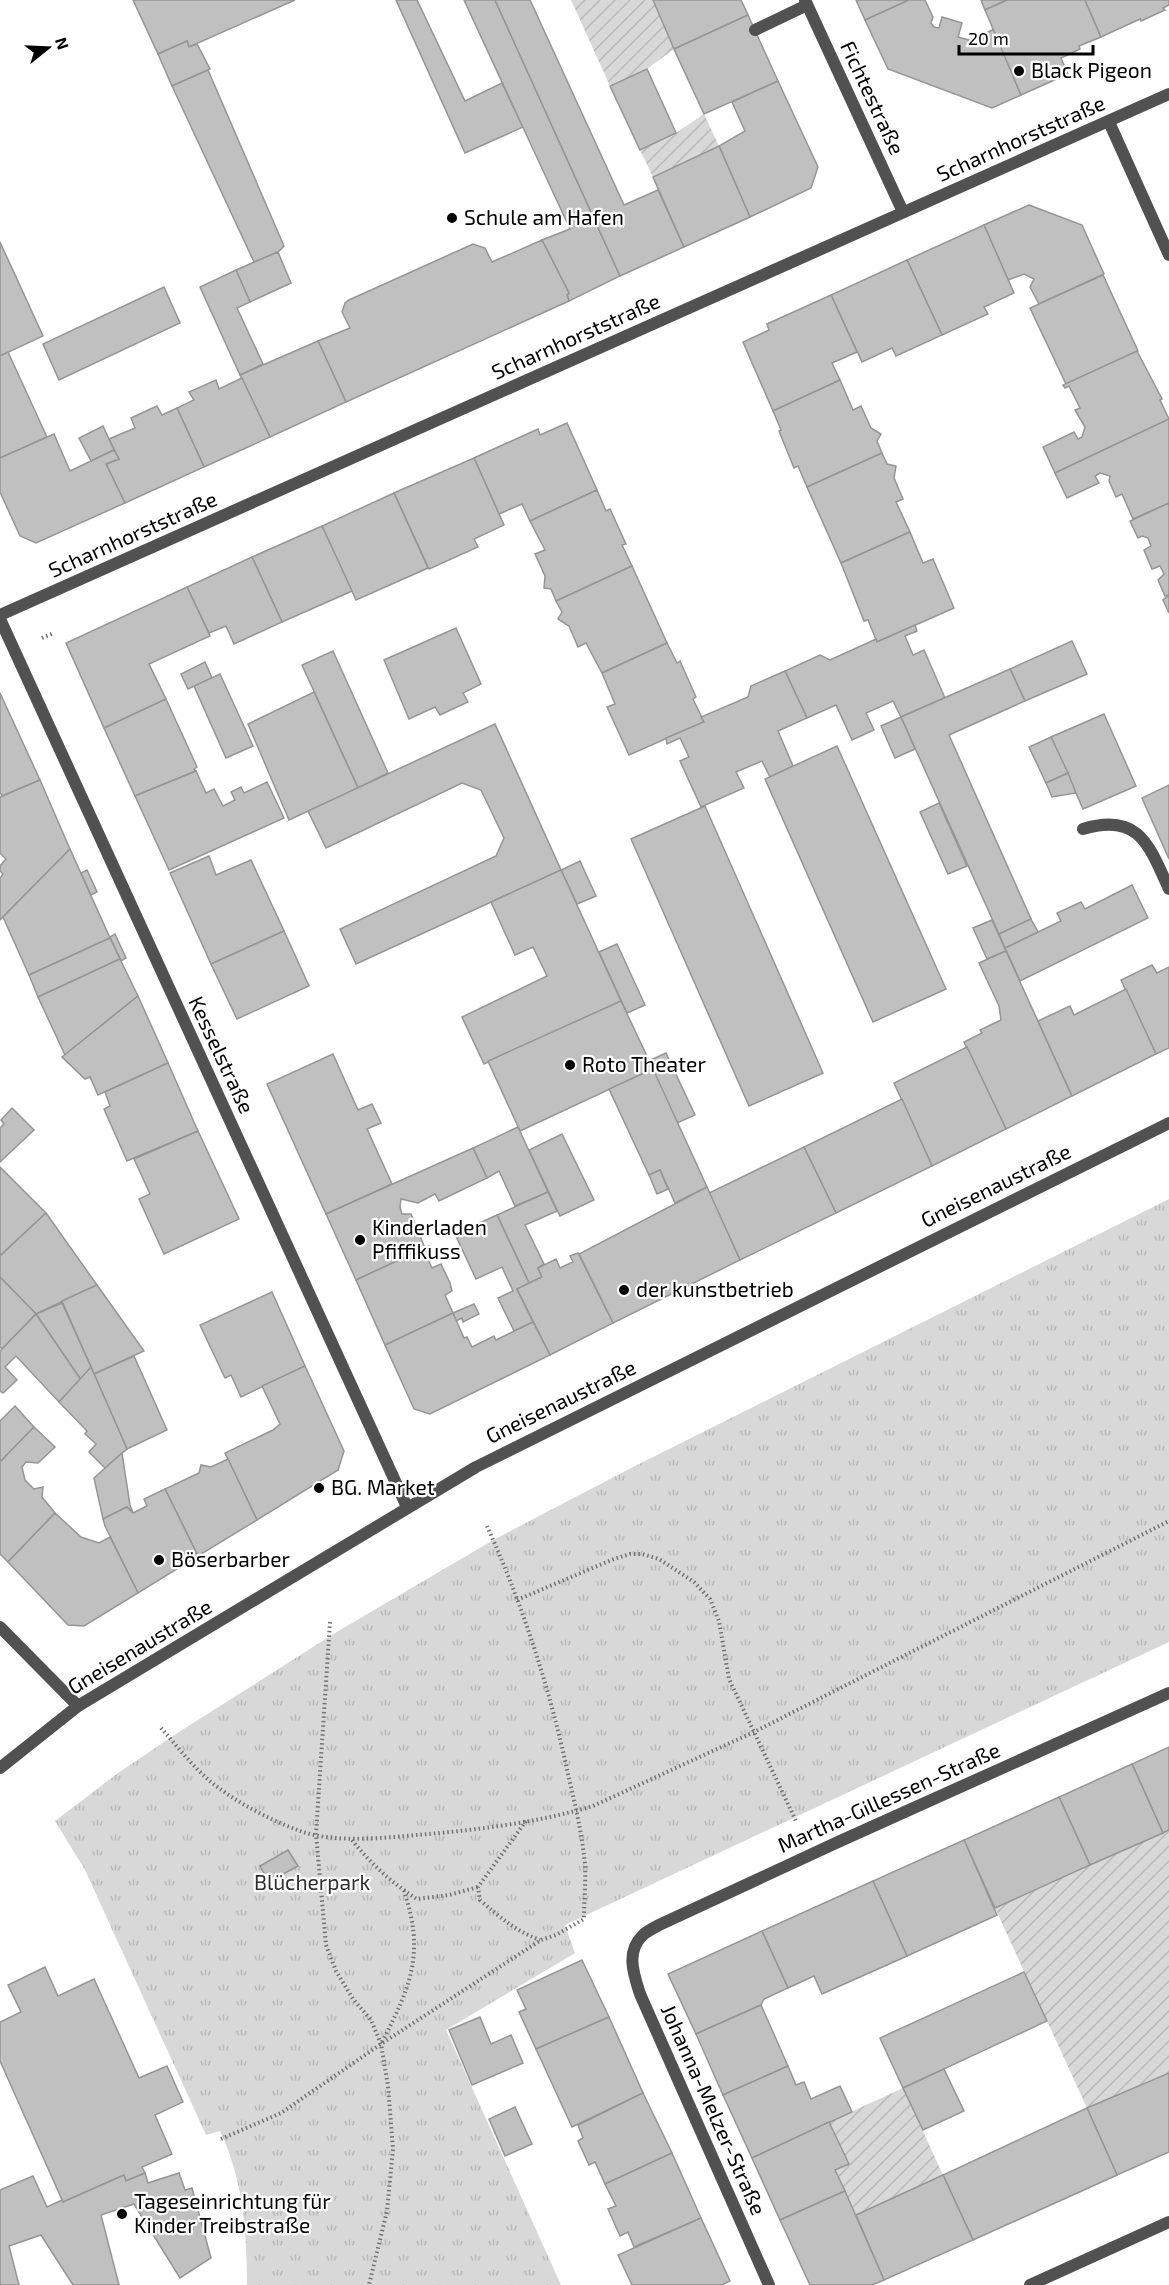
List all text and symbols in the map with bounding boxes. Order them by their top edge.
north arrow [18,18,78,78]
scale bar [959,18,1092,56]
text: 20 m [968,27,1009,49]
text: N [52,35,74,52]
street label: Fichtestraße [836,37,911,158]
place label: Black Pigeon [1031,57,1152,82]
marker: Black Pigeon [1012,64,1026,78]
street label: Scharnhorststraße [932,89,1108,186]
place label: Schule am Hafen [464,204,624,229]
marker: Schule am Hafen [445,211,459,225]
street label: Scharnhorststraße [487,287,663,384]
street label: Scharnhorststraße [44,485,220,582]
street label: Kesselstraße [184,992,260,1117]
place label: Roto Theater [582,1051,706,1076]
marker: Roto Theater [563,1058,577,1072]
street label: Gneisenaustraße [916,1138,1074,1232]
place label: Kinderladen Pfiffikuss [372,1214,487,1263]
marker: Kinderladen Pfiffikuss [353,1233,367,1247]
place label: der kunstbetrieb [636,1276,794,1301]
marker: der kunstbetrieb [617,1283,631,1297]
street label: Gneisenaustraße [481,1354,639,1448]
place label: BG. Market [331,1474,435,1499]
marker: BG. Market [312,1481,326,1495]
place label: Böserbarber [171,1546,290,1571]
marker: Böserbarber [152,1553,166,1567]
street label: Gneisenaustraße [63,1593,216,1699]
street label: Martha-Gillessen-Straße [773,1736,1003,1857]
park label: Blücherpark [254,1869,370,1894]
street label: Johanna-Melzer-Straße [657,2000,772,2219]
place label: Tageseinrichtung für Kinder Treibstraße [134,2188,331,2237]
marker: Tageseinrichtung für Kinder Treibstraße [115,2207,129,2221]

